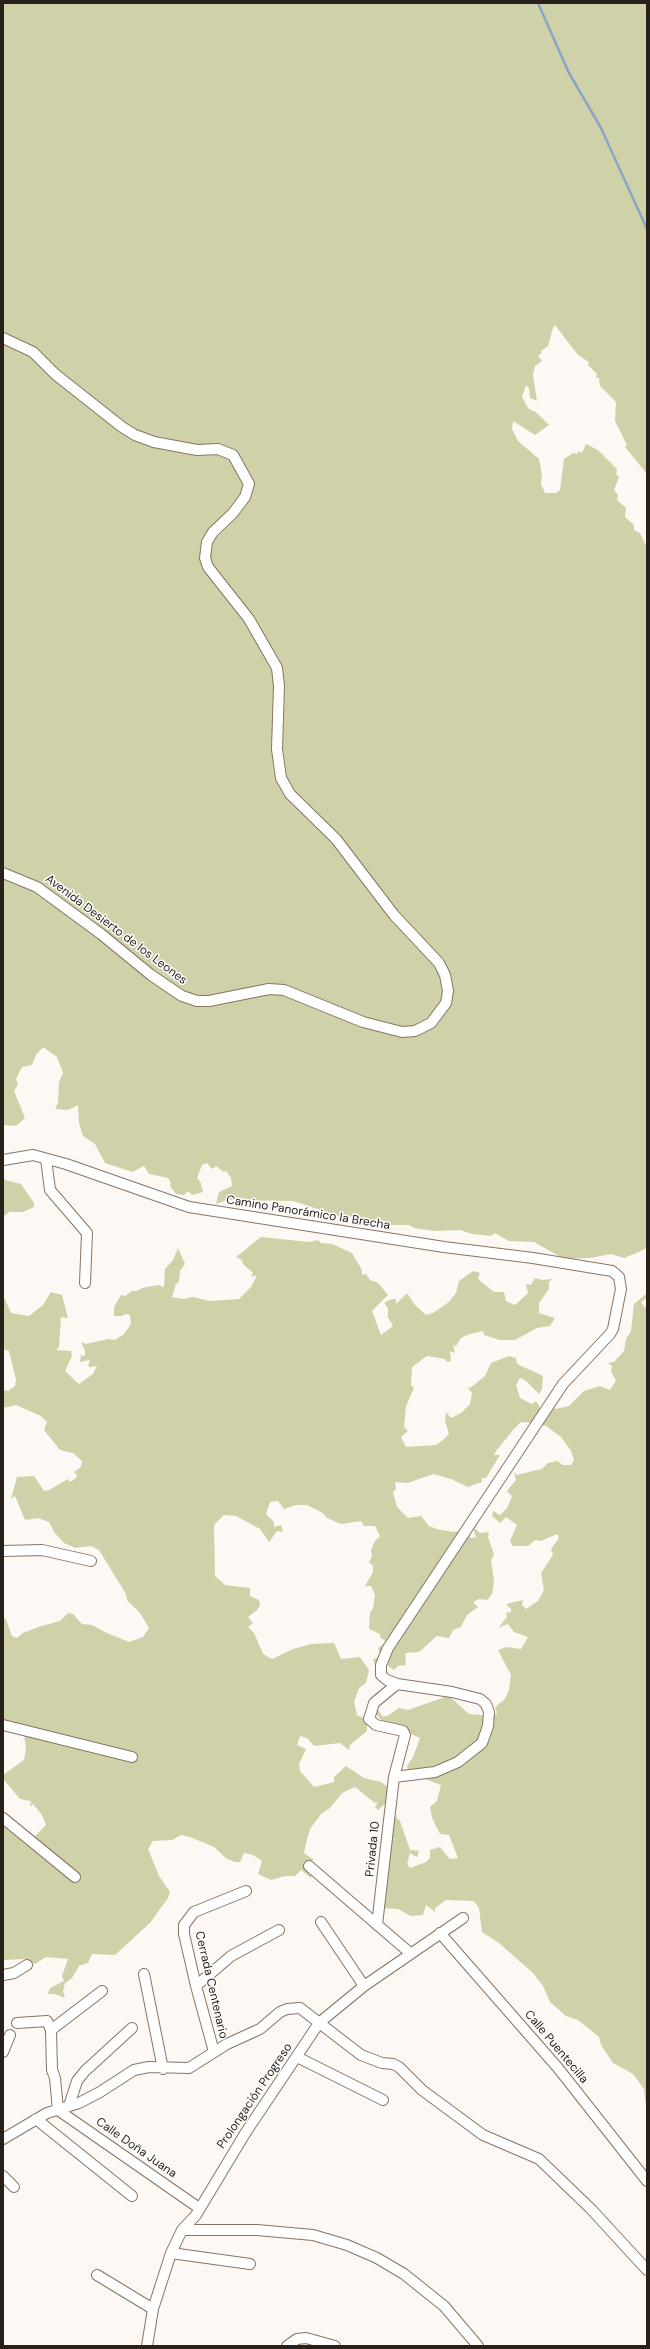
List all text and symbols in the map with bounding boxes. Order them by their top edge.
street label: Avenida Desierto de los Leones [42,872,190,988]
street label: Camino Panorámico la Brecha [225,1193,391,1233]
street label: Privada 10 [363,1820,383,1878]
street label: Cerrada Centenario [192,1930,230,2040]
street label: Calle Puentecilla [521,2008,591,2086]
street label: Prolongación Progreso [214,2041,296,2151]
street label: Calle Doña Juana [93,2115,179,2181]

